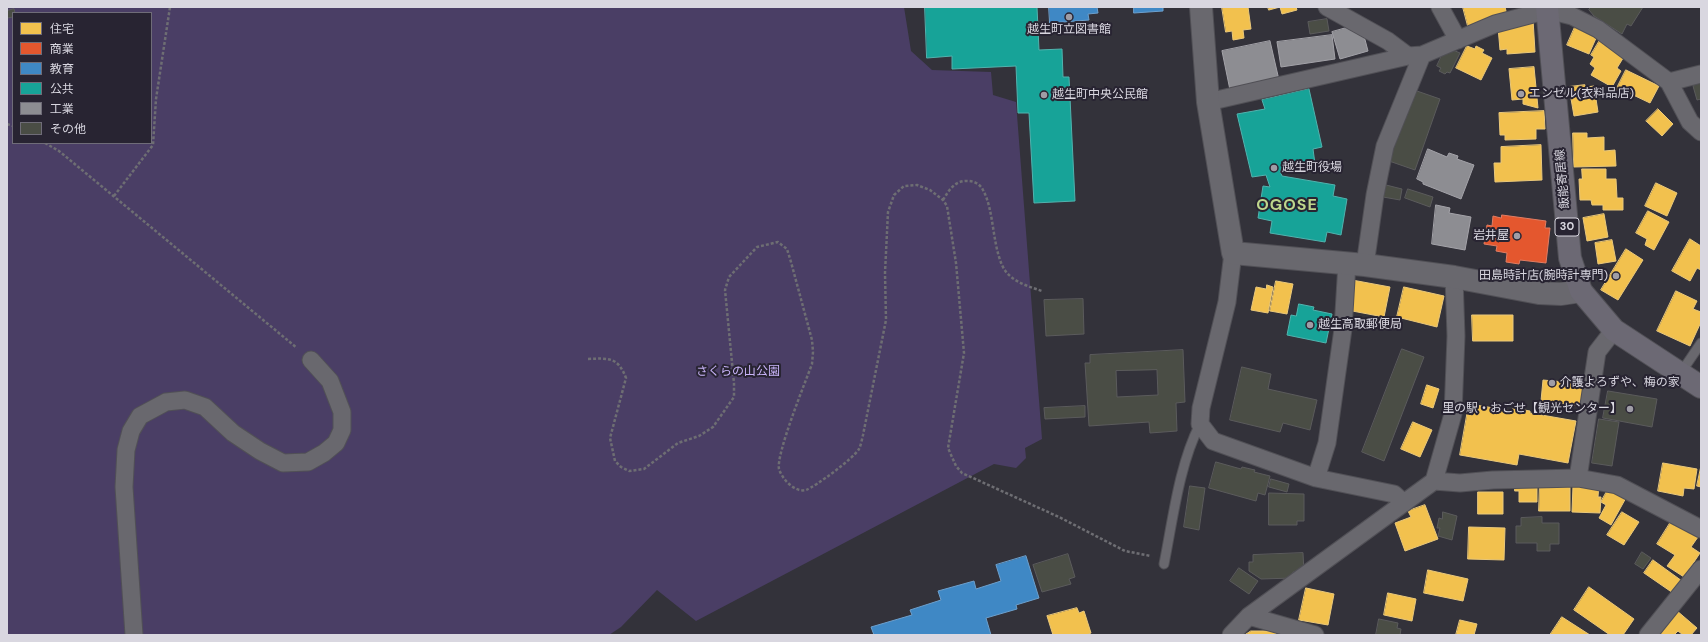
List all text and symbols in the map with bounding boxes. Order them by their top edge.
legend [12,12,152,144]
marker: 越生町立図書館 [1064,12,1074,22]
text: 住宅 [50,21,74,37]
place label: 越生町立図書館 [1027,23,1111,37]
text: 商業 [50,41,74,57]
text: 教育 [50,61,74,77]
text: 公共 [50,81,74,97]
place label: エンゼル(衣料品店) [1529,87,1634,101]
place label: 越生町中央公民館 [1052,88,1148,102]
marker: エンゼル(衣料品店) [1516,89,1526,99]
marker: 越生町中央公民館 [1039,90,1049,100]
text: 工業 [50,101,74,117]
text: その他 [50,121,86,137]
street label: 飯能寄居線 [1553,148,1573,210]
place label: 越生町役場 [1282,161,1342,175]
marker: 越生町役場 [1269,163,1279,173]
district label: OGOSE [1256,196,1318,216]
road number: 30 [1555,218,1579,236]
place label: 岩井屋 [1473,229,1509,243]
marker: 岩井屋 [1512,231,1522,241]
place label: 田島時計店(腕時計専門) [1479,269,1608,283]
marker: 田島時計店(腕時計専門) [1611,271,1621,281]
place label: 越生高取郵便局 [1318,318,1402,332]
marker: 越生高取郵便局 [1305,320,1315,330]
park label: さくらの山公園 [696,365,780,379]
place label: 介護よろずや、梅の家 [1560,376,1680,390]
marker: 介護よろずや、梅の家 [1547,378,1557,388]
place label: 里の駅・おごせ【観光センター】 [1442,402,1622,416]
marker: 里の駅・おごせ【観光センター】 [1625,404,1635,414]

